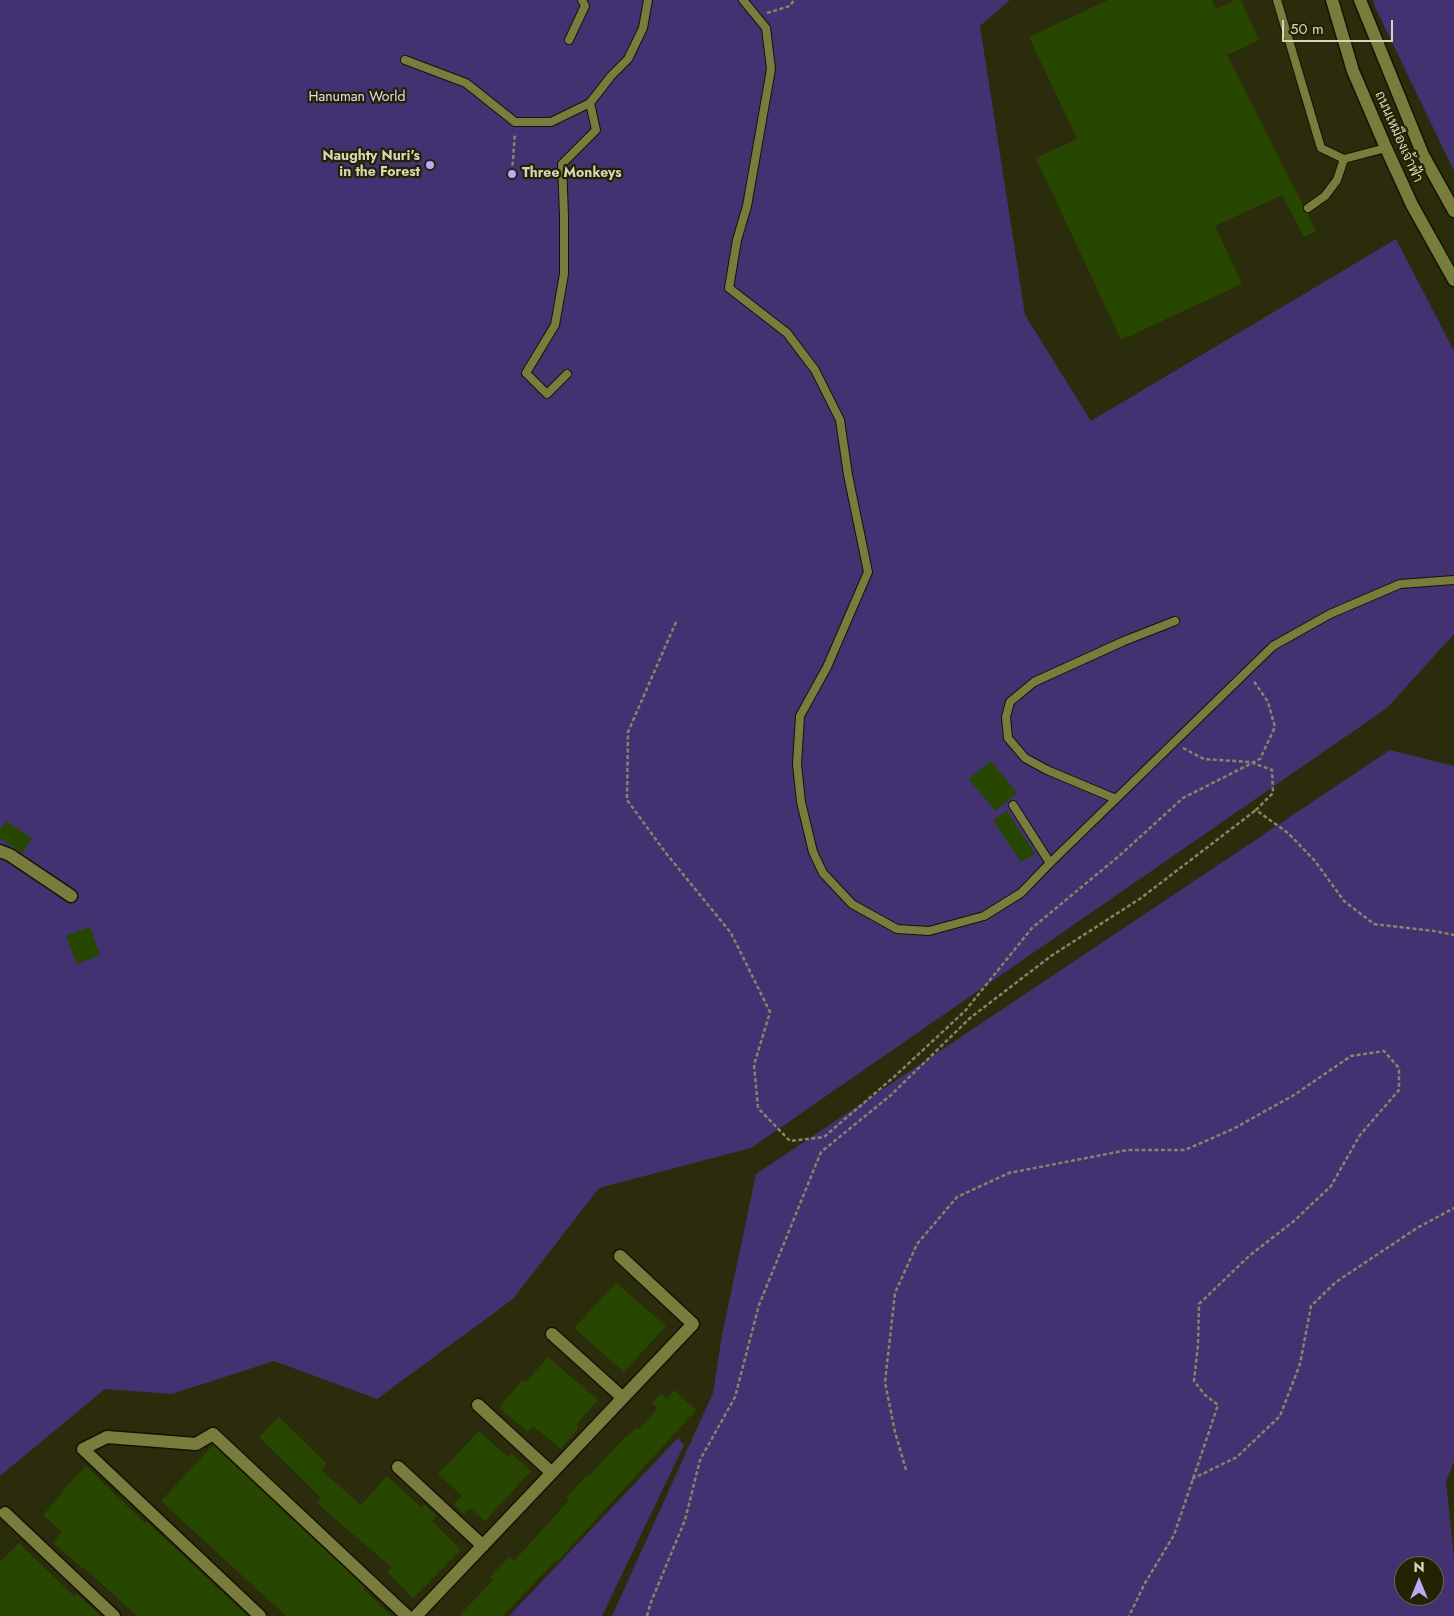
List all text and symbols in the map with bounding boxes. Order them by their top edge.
scale bar [1284,10,1395,42]
text: 50 m [1290,18,1324,40]
street label: ถนนเหมืองเจ้าฟ้า [1370,89,1426,185]
park label: Hanuman World [308,90,406,106]
place label: Naughty Nuri’s in the Forest [322,149,420,182]
marker: Naughty Nuri’s in the Forest [424,159,436,171]
place label: Three Monkeys [522,166,622,182]
marker: Three Monkeys [506,168,518,180]
north arrow [1394,1556,1444,1606]
text: N [1413,1557,1425,1577]

